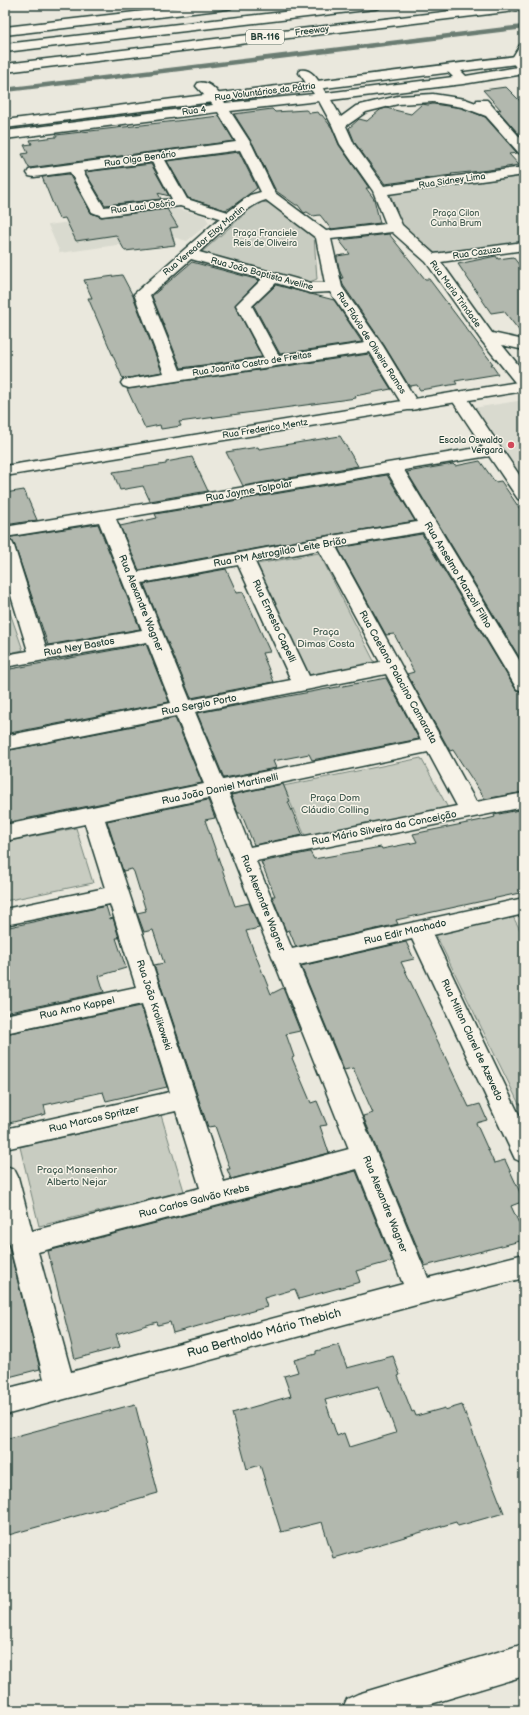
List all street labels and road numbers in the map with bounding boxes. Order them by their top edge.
street label: Freeway [294,23,331,39]
road number: BR-116 [246,30,284,44]
street label: Rua Voluntários da Pátria [214,80,316,104]
street label: Rua 4 [181,104,207,118]
street label: Rua Olga Benário [103,148,177,170]
street label: Rua Sidney Lima [418,171,486,191]
street label: Rua Laci Osório [110,198,176,216]
street label: Rua Vereador Eloy Martin [161,204,247,278]
street label: Rua Cazuza [452,244,502,262]
street label: Rua João Baptista Aveline [209,255,315,293]
street label: Rua Maria Trindade [427,258,484,330]
street label: Rua Flávio de Oliveira Ramos [334,290,408,397]
street label: Rua Joanita Castro de Freitas [192,349,313,379]
street label: Rua Frederico Mentz [222,417,309,441]
street label: Rua Jayme Tolpolar [205,477,294,505]
street label: Rua Anselmo Manzoli Filho [421,520,495,631]
street label: Rua PM Astrogildo Leite Brião [212,534,348,570]
street label: Rua Alexandre Wagner [116,553,166,653]
street label: Rua Ernesto Capelli [249,578,299,664]
street label: Rua Caetano Palacino Camaratta [356,608,440,746]
street label: Rua Ney Bastos [43,635,115,659]
street label: Rua Sergio Porto [160,692,238,718]
street label: Rua João Daniel Martinelli [161,771,279,807]
street label: Rua Mário Silveira da Conceição [310,808,458,848]
street label: Rua Alexandre Wagner [238,853,288,953]
street label: Rua Edir Machado [363,917,448,947]
street label: Rua João Krolikowski [134,958,174,1052]
street label: Rua Milton Clarel de Azevedo [438,977,506,1103]
street label: Rua Arno Kappel [38,994,116,1022]
street label: Rua Marcos Spritzer [48,1103,141,1135]
street label: Rua Alexandre Wagner [360,1154,410,1254]
street label: Rua Carlos Galvão Krebs [137,1181,251,1221]
street label: Rua Bertholdo Mário Thebich [185,1305,343,1361]

